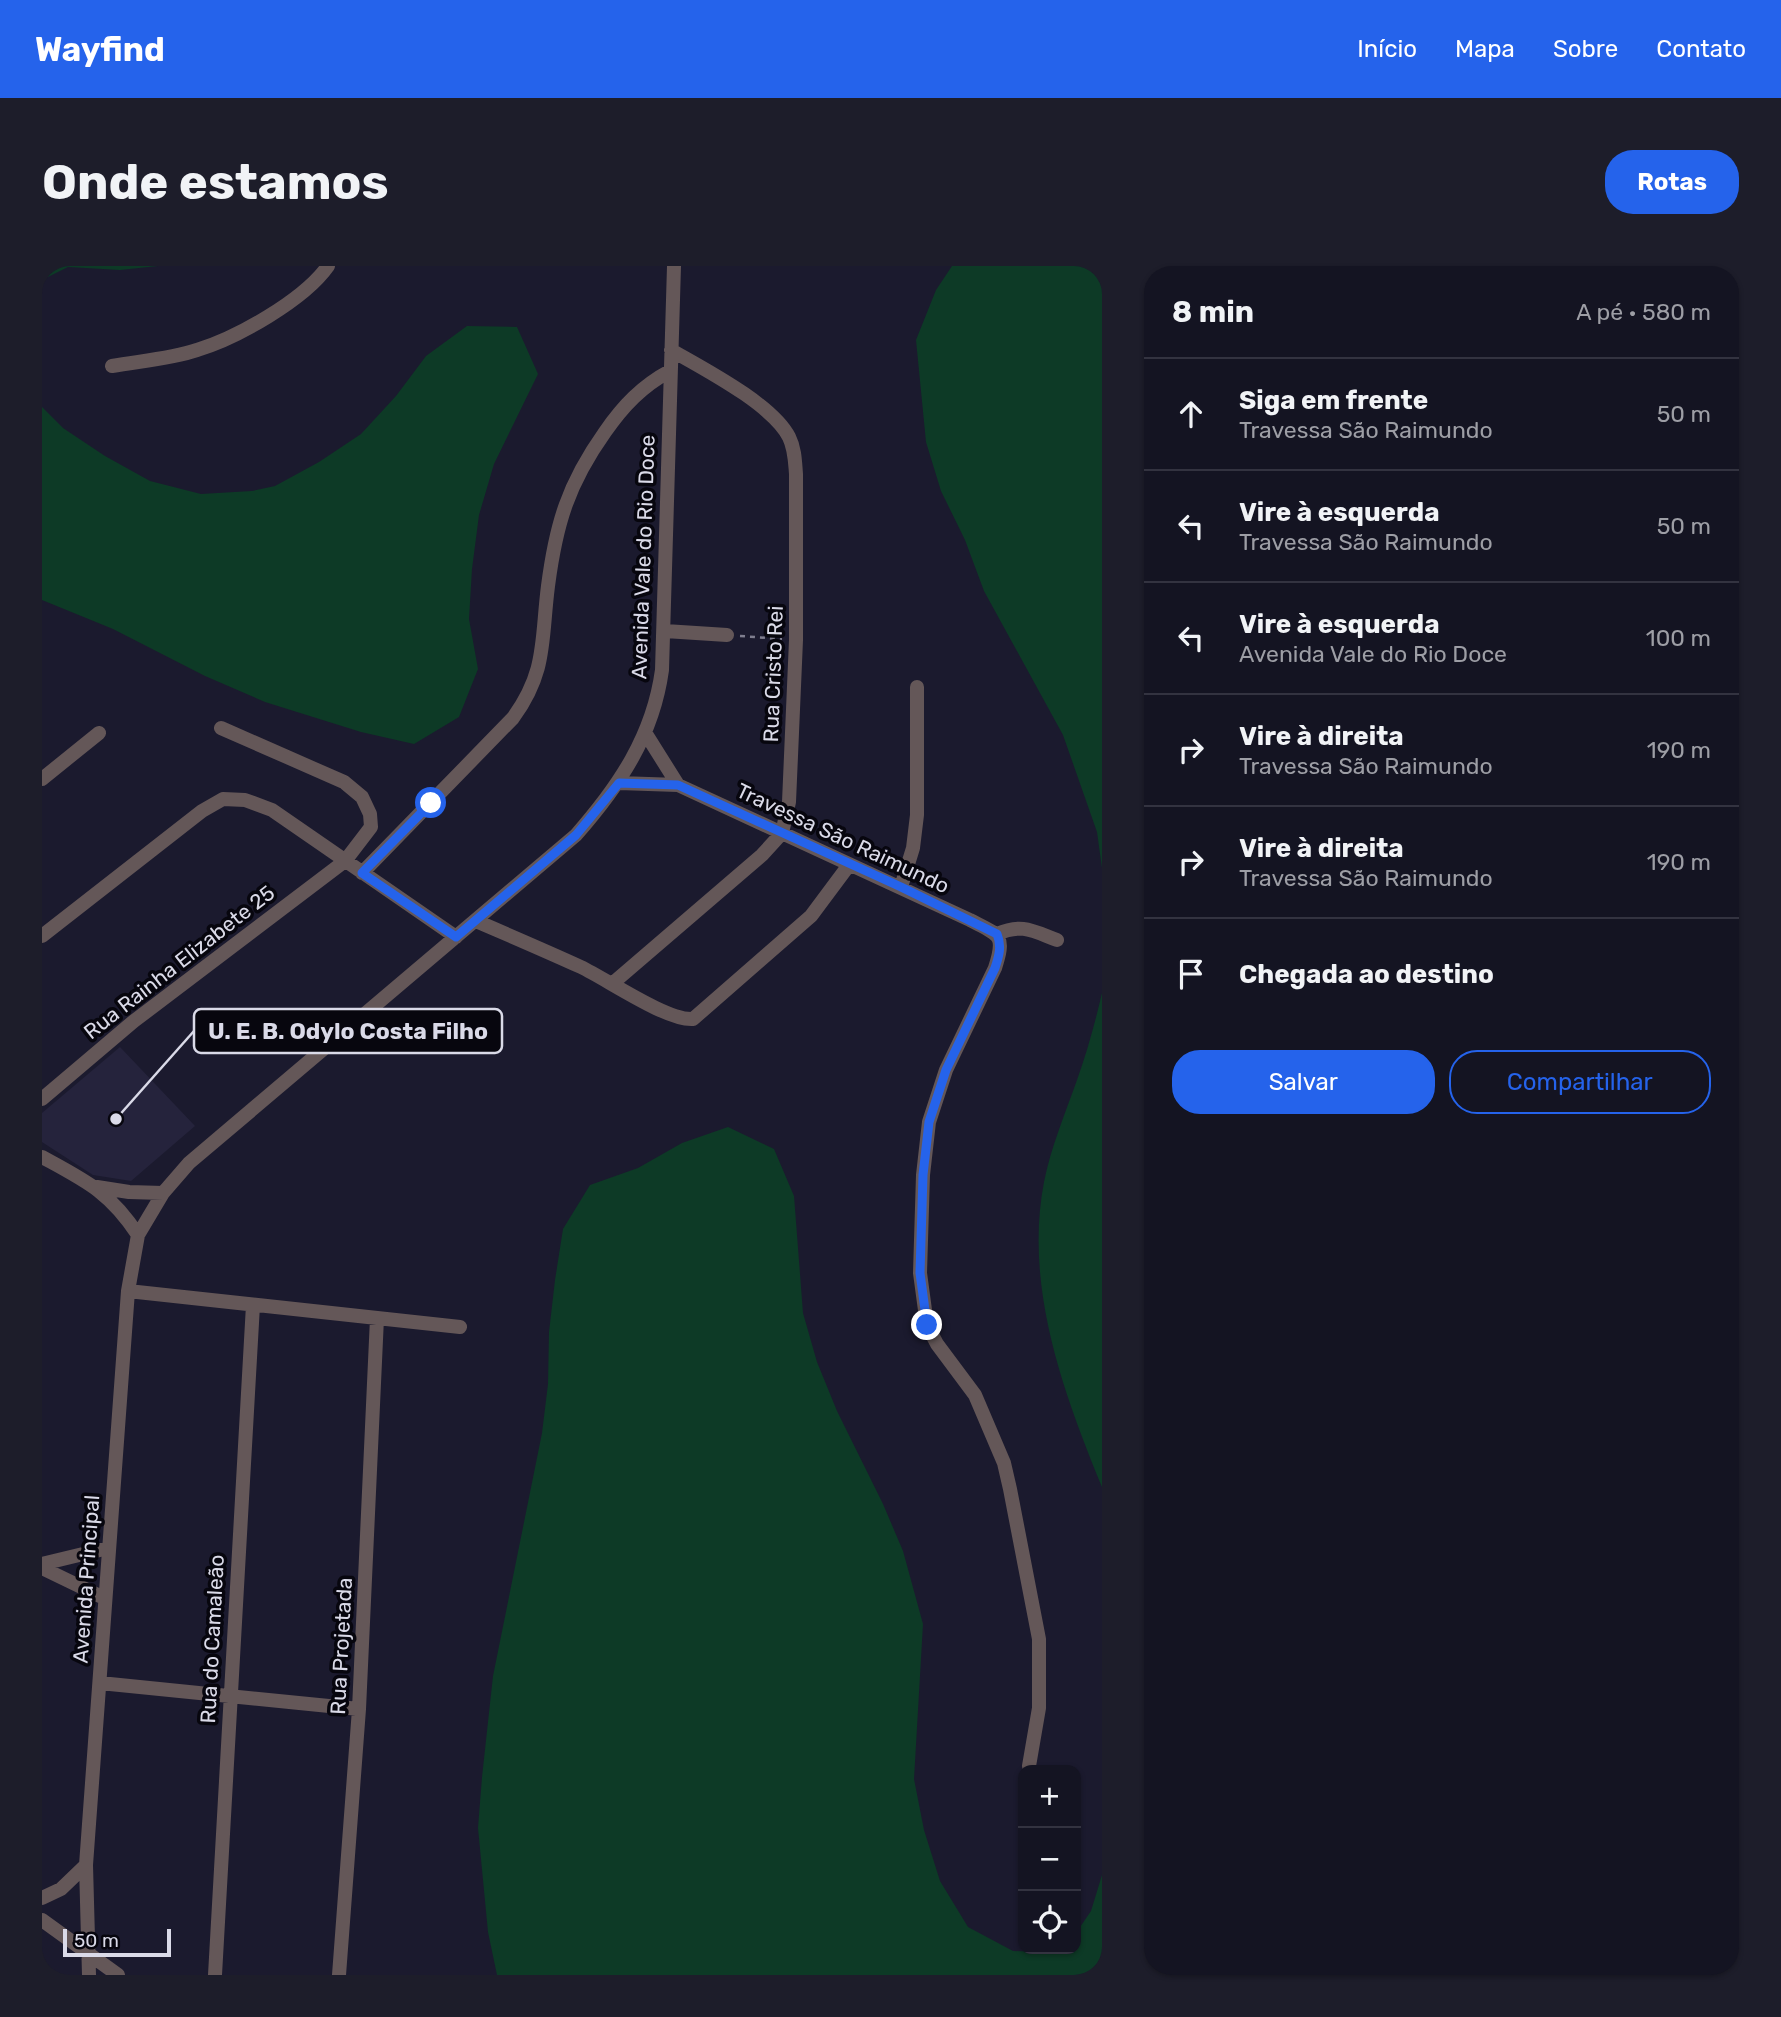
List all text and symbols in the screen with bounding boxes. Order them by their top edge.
text: Wayfind [35,30,165,69]
text: Início [1357,35,1417,63]
text: Mapa [1455,35,1515,63]
text: Sobre [1553,35,1618,63]
text: Contato [1656,35,1746,63]
button: Rotas [1605,150,1739,214]
text: Onde estamos [42,153,389,211]
text: 8 min [1172,294,1254,330]
text: A pé · 580 m [1576,298,1711,326]
text: Siga em frente [1239,385,1428,416]
icon: ahead [1172,395,1210,433]
text: 50 m [1657,400,1711,428]
text: Travessa São Raimundo [1239,416,1493,444]
street label: Avenida Vale do Rio Doce [626,434,660,680]
text: Vire à esquerda [1239,497,1440,528]
icon: left [1172,507,1210,545]
text: 50 m [1657,512,1711,540]
text: Travessa São Raimundo [1239,528,1493,556]
street label: Rua Cristo Rei [758,605,788,743]
text: Vire à esquerda [1239,609,1440,640]
icon: left [1172,619,1210,657]
text: 100 m [1646,624,1711,652]
text: Avenida Vale do Rio Doce [1239,640,1507,668]
text: Vire à direita [1239,721,1404,752]
icon: right [1172,731,1210,769]
text: 190 m [1647,736,1711,764]
text: Travessa São Raimundo [1239,752,1493,780]
street label: Travessa São Raimundo [733,778,953,898]
route start [415,787,446,818]
text: Vire à direita [1239,833,1404,864]
icon: right [1172,843,1210,881]
text: 190 m [1647,848,1711,876]
text: Travessa São Raimundo [1239,864,1493,892]
street label: Rua Rainha Elizabete 25 [79,880,279,1044]
icon: arrive [1172,955,1210,993]
text: Chegada ao destino [1239,959,1494,990]
callout: U. E. B. Odylo Costa Filho [194,1009,502,1053]
text: U. E. B. Odylo Costa Filho [208,1017,488,1045]
button: Salvar [1172,1050,1435,1114]
button: Compartilhar [1449,1050,1711,1114]
route end [911,1309,942,1340]
street label: Avenida Principal [68,1494,104,1664]
street label: Rua do Camaleão [195,1554,229,1724]
street label: Rua Projetada [325,1577,357,1715]
map controls [1018,1765,1081,1954]
button: + [1018,1765,1081,1828]
button: − [1018,1828,1081,1891]
button: locate [1018,1891,1081,1954]
scale bar [63,1926,172,1958]
text: 50 m [74,1929,119,1952]

